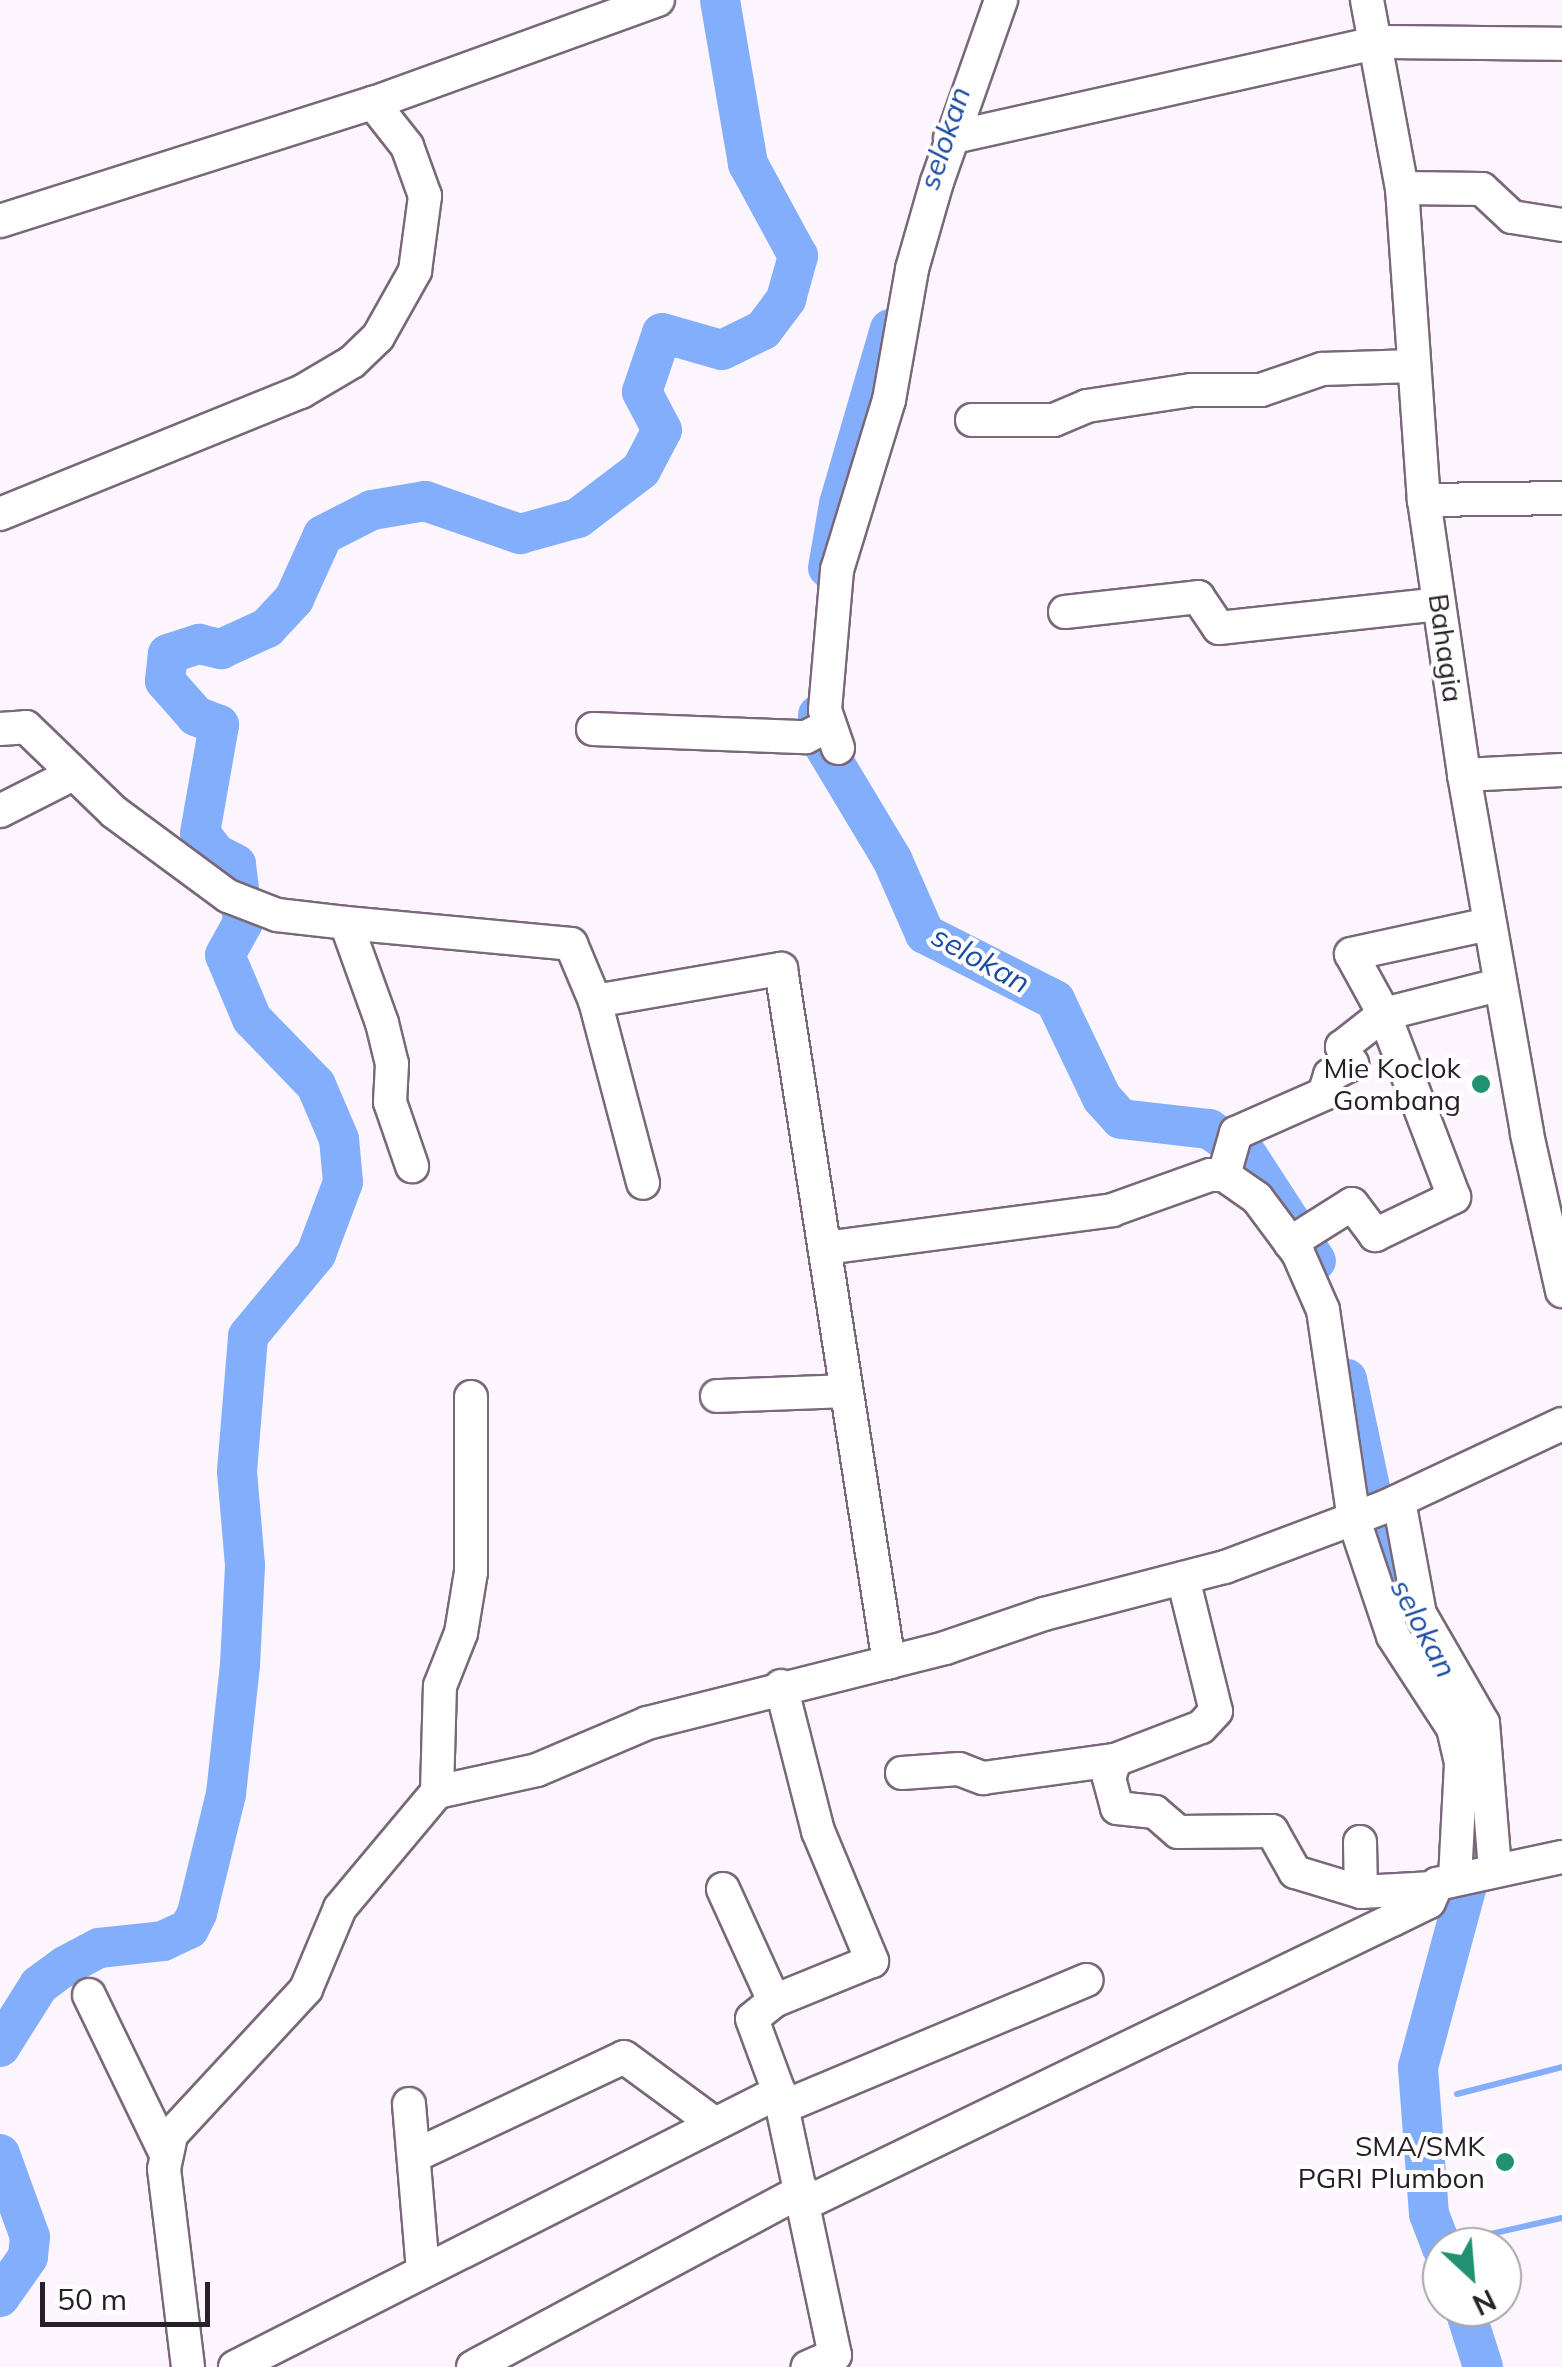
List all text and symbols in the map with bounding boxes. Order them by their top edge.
water label: selokan [910,82,978,194]
street label: Bahagia [1422,591,1470,705]
water label: selokan [926,917,1036,1001]
place label: Mie Koclok Gombang [1323,1051,1461,1117]
marker: Mie Koclok Gombang [1470,1073,1492,1095]
water label: selokan [1383,1573,1465,1683]
place label: SMA/SMK PGRI Plumbon [1298,2129,1485,2195]
marker: SMA/SMK PGRI Plumbon [1494,2151,1516,2173]
north arrow [1422,2227,1522,2327]
scale bar [45,2262,215,2324]
text: 50 m [57,2280,127,2318]
text: N [1467,2282,1502,2323]

